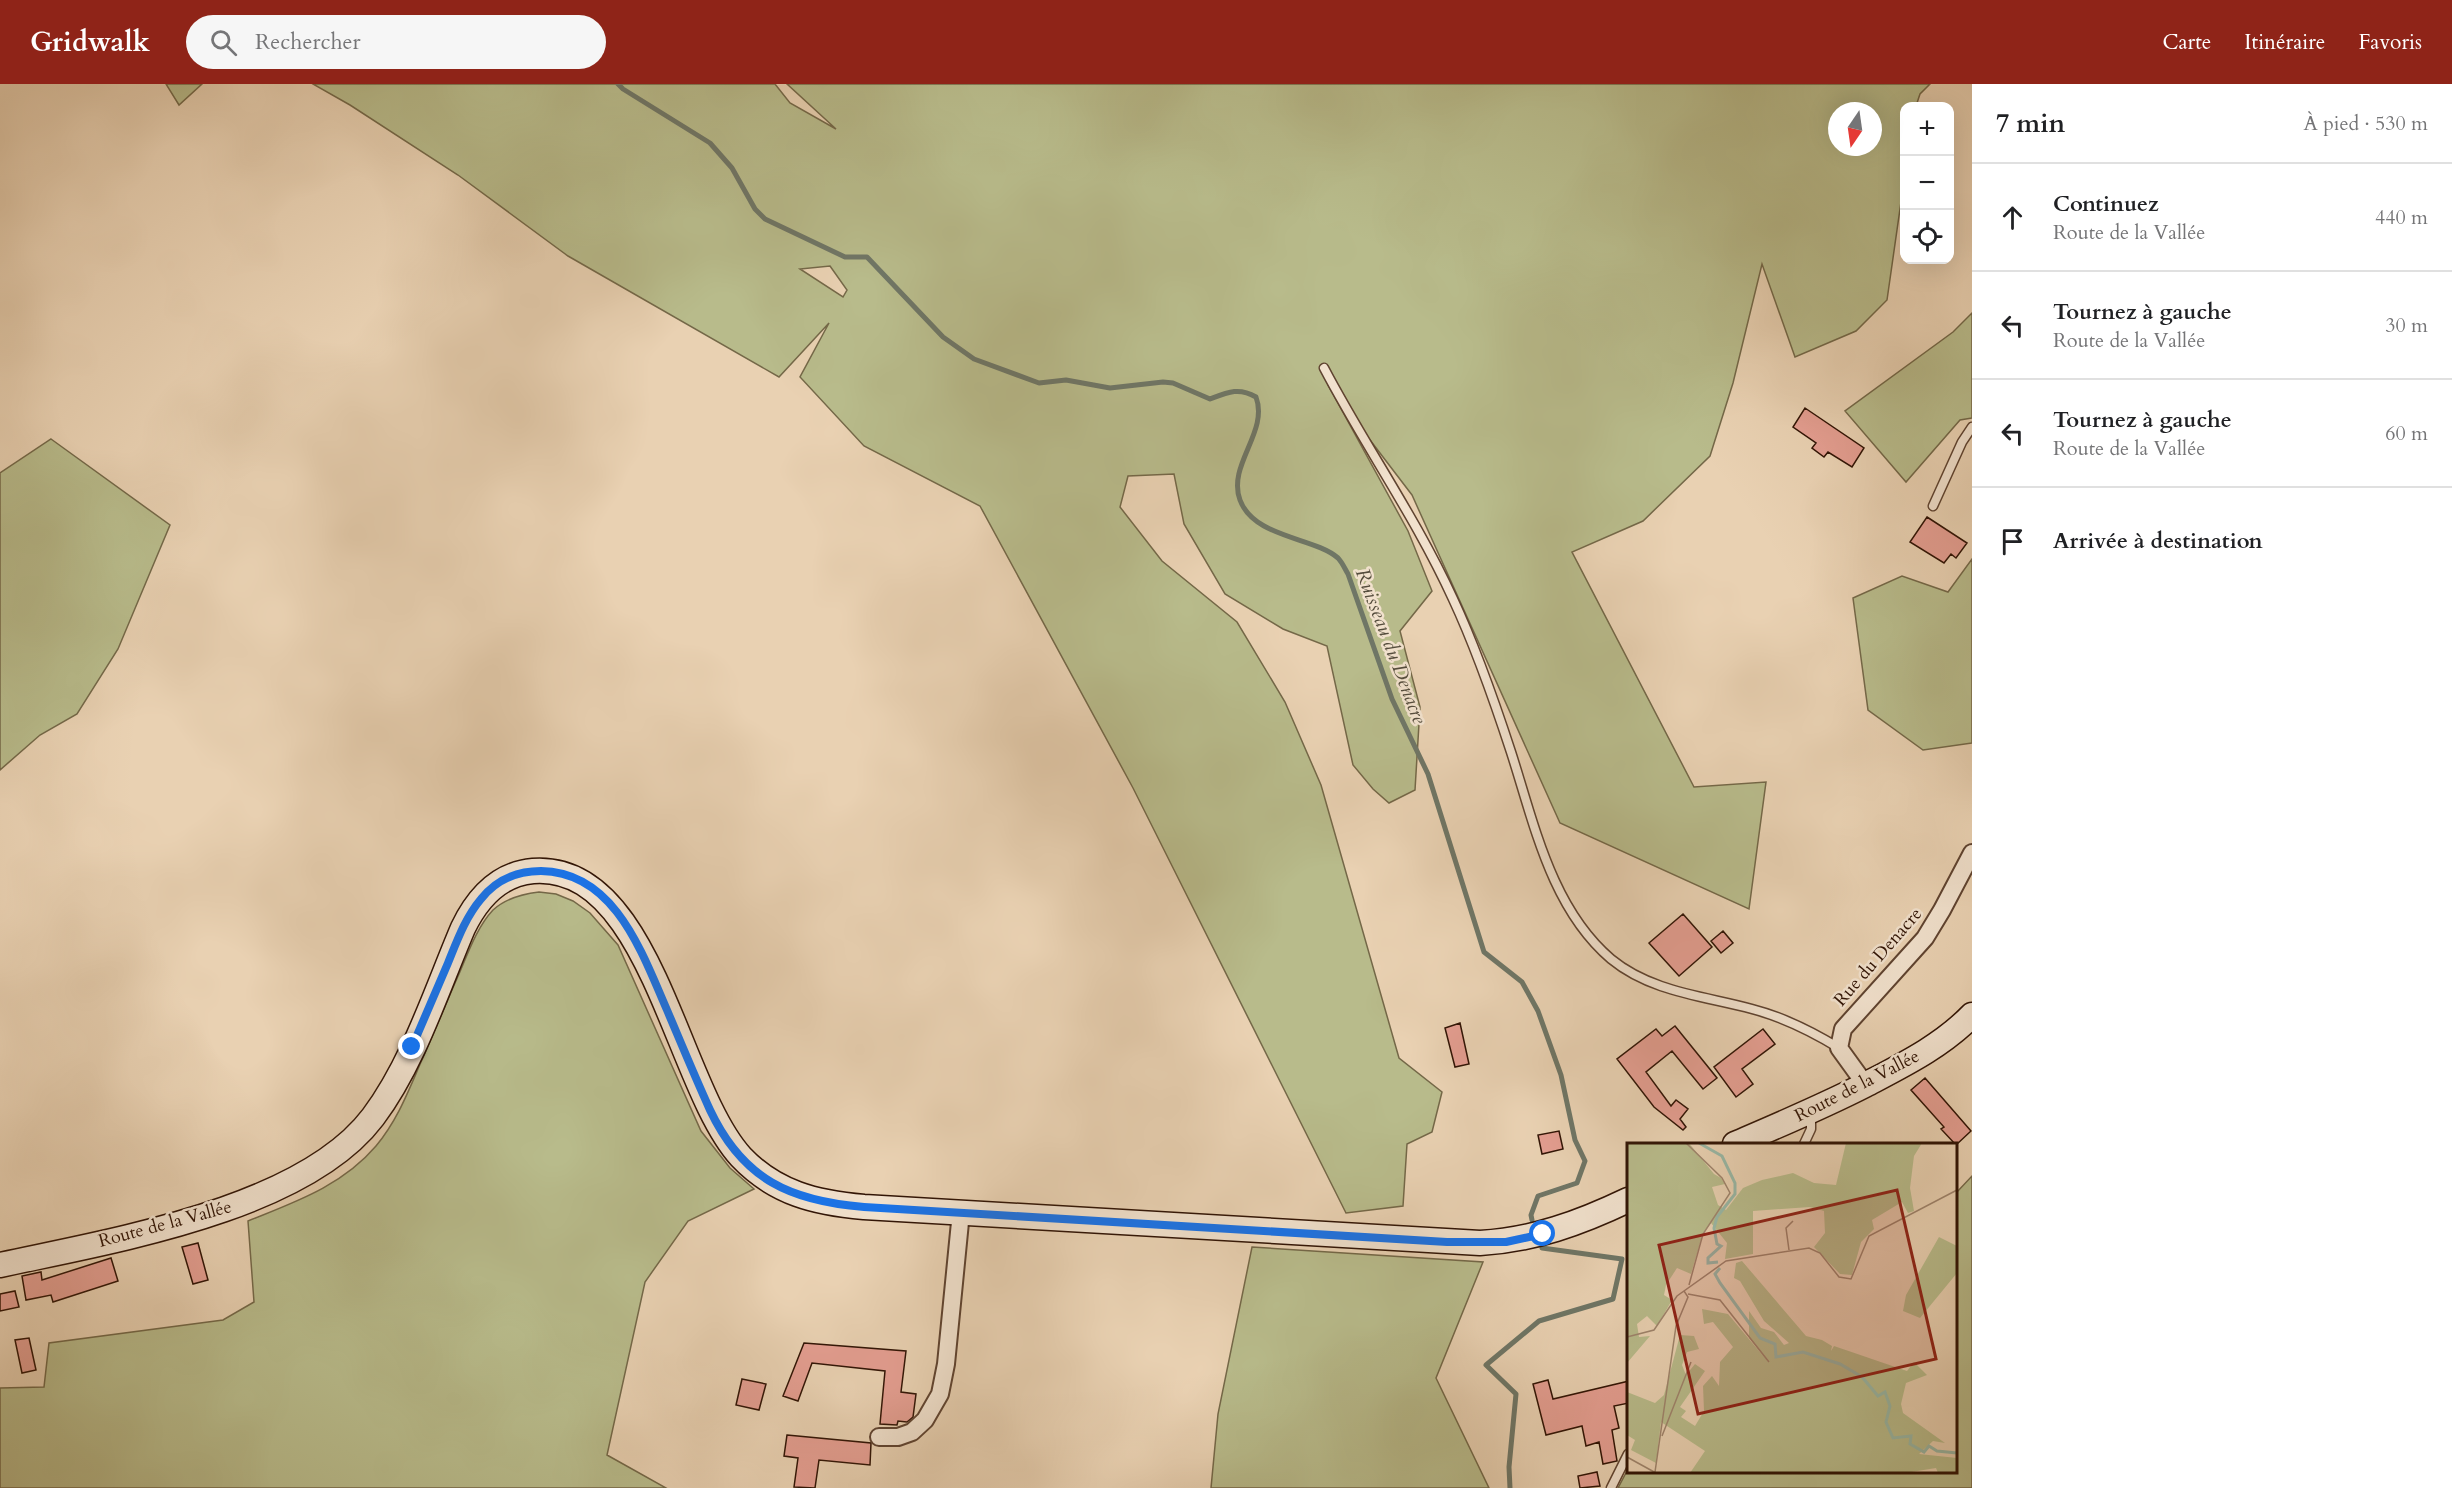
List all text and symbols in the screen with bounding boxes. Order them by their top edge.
search box [186,15,606,69]
text: Gridwalk [30,23,150,61]
icon: search [207,26,240,59]
text: Rechercher [255,27,361,57]
text: Carte [2162,28,2211,57]
text: Itinéraire [2244,28,2325,57]
text: Favoris [2358,28,2422,57]
north arrow [1828,102,1882,156]
map controls [1900,102,1954,264]
button: + [1900,102,1954,156]
text: 7 min [1996,106,2065,141]
text: À pied · 530 m [2304,110,2428,137]
button: − [1900,156,1954,210]
text: Continuez [2053,189,2159,219]
icon: ahead [1996,201,2029,234]
text: 440 m [2375,204,2428,231]
button: locate [1900,210,1954,264]
text: Route de la Vallée [2053,219,2205,246]
text: Tournez à gauche [2053,297,2232,327]
icon: left [1996,309,2029,342]
text: 30 m [2385,312,2428,339]
text: Route de la Vallée [2053,327,2205,354]
text: Tournez à gauche [2053,405,2232,435]
icon: left [1996,417,2029,450]
text: 60 m [2385,420,2428,447]
text: Route de la Vallée [2053,435,2205,462]
icon: arrive [1996,525,2029,558]
text: Arrivée à destination [2053,526,2263,556]
water label: Ruisseau du Denacre [1349,564,1433,728]
street label: Rue du Denacre [1828,902,1928,1012]
route end [398,1033,424,1059]
street label: Route de la Vallée [1790,1044,1924,1128]
inset map [1627,1143,1957,1473]
street label: Route de la Vallée [96,1194,234,1254]
route start [1529,1220,1555,1246]

